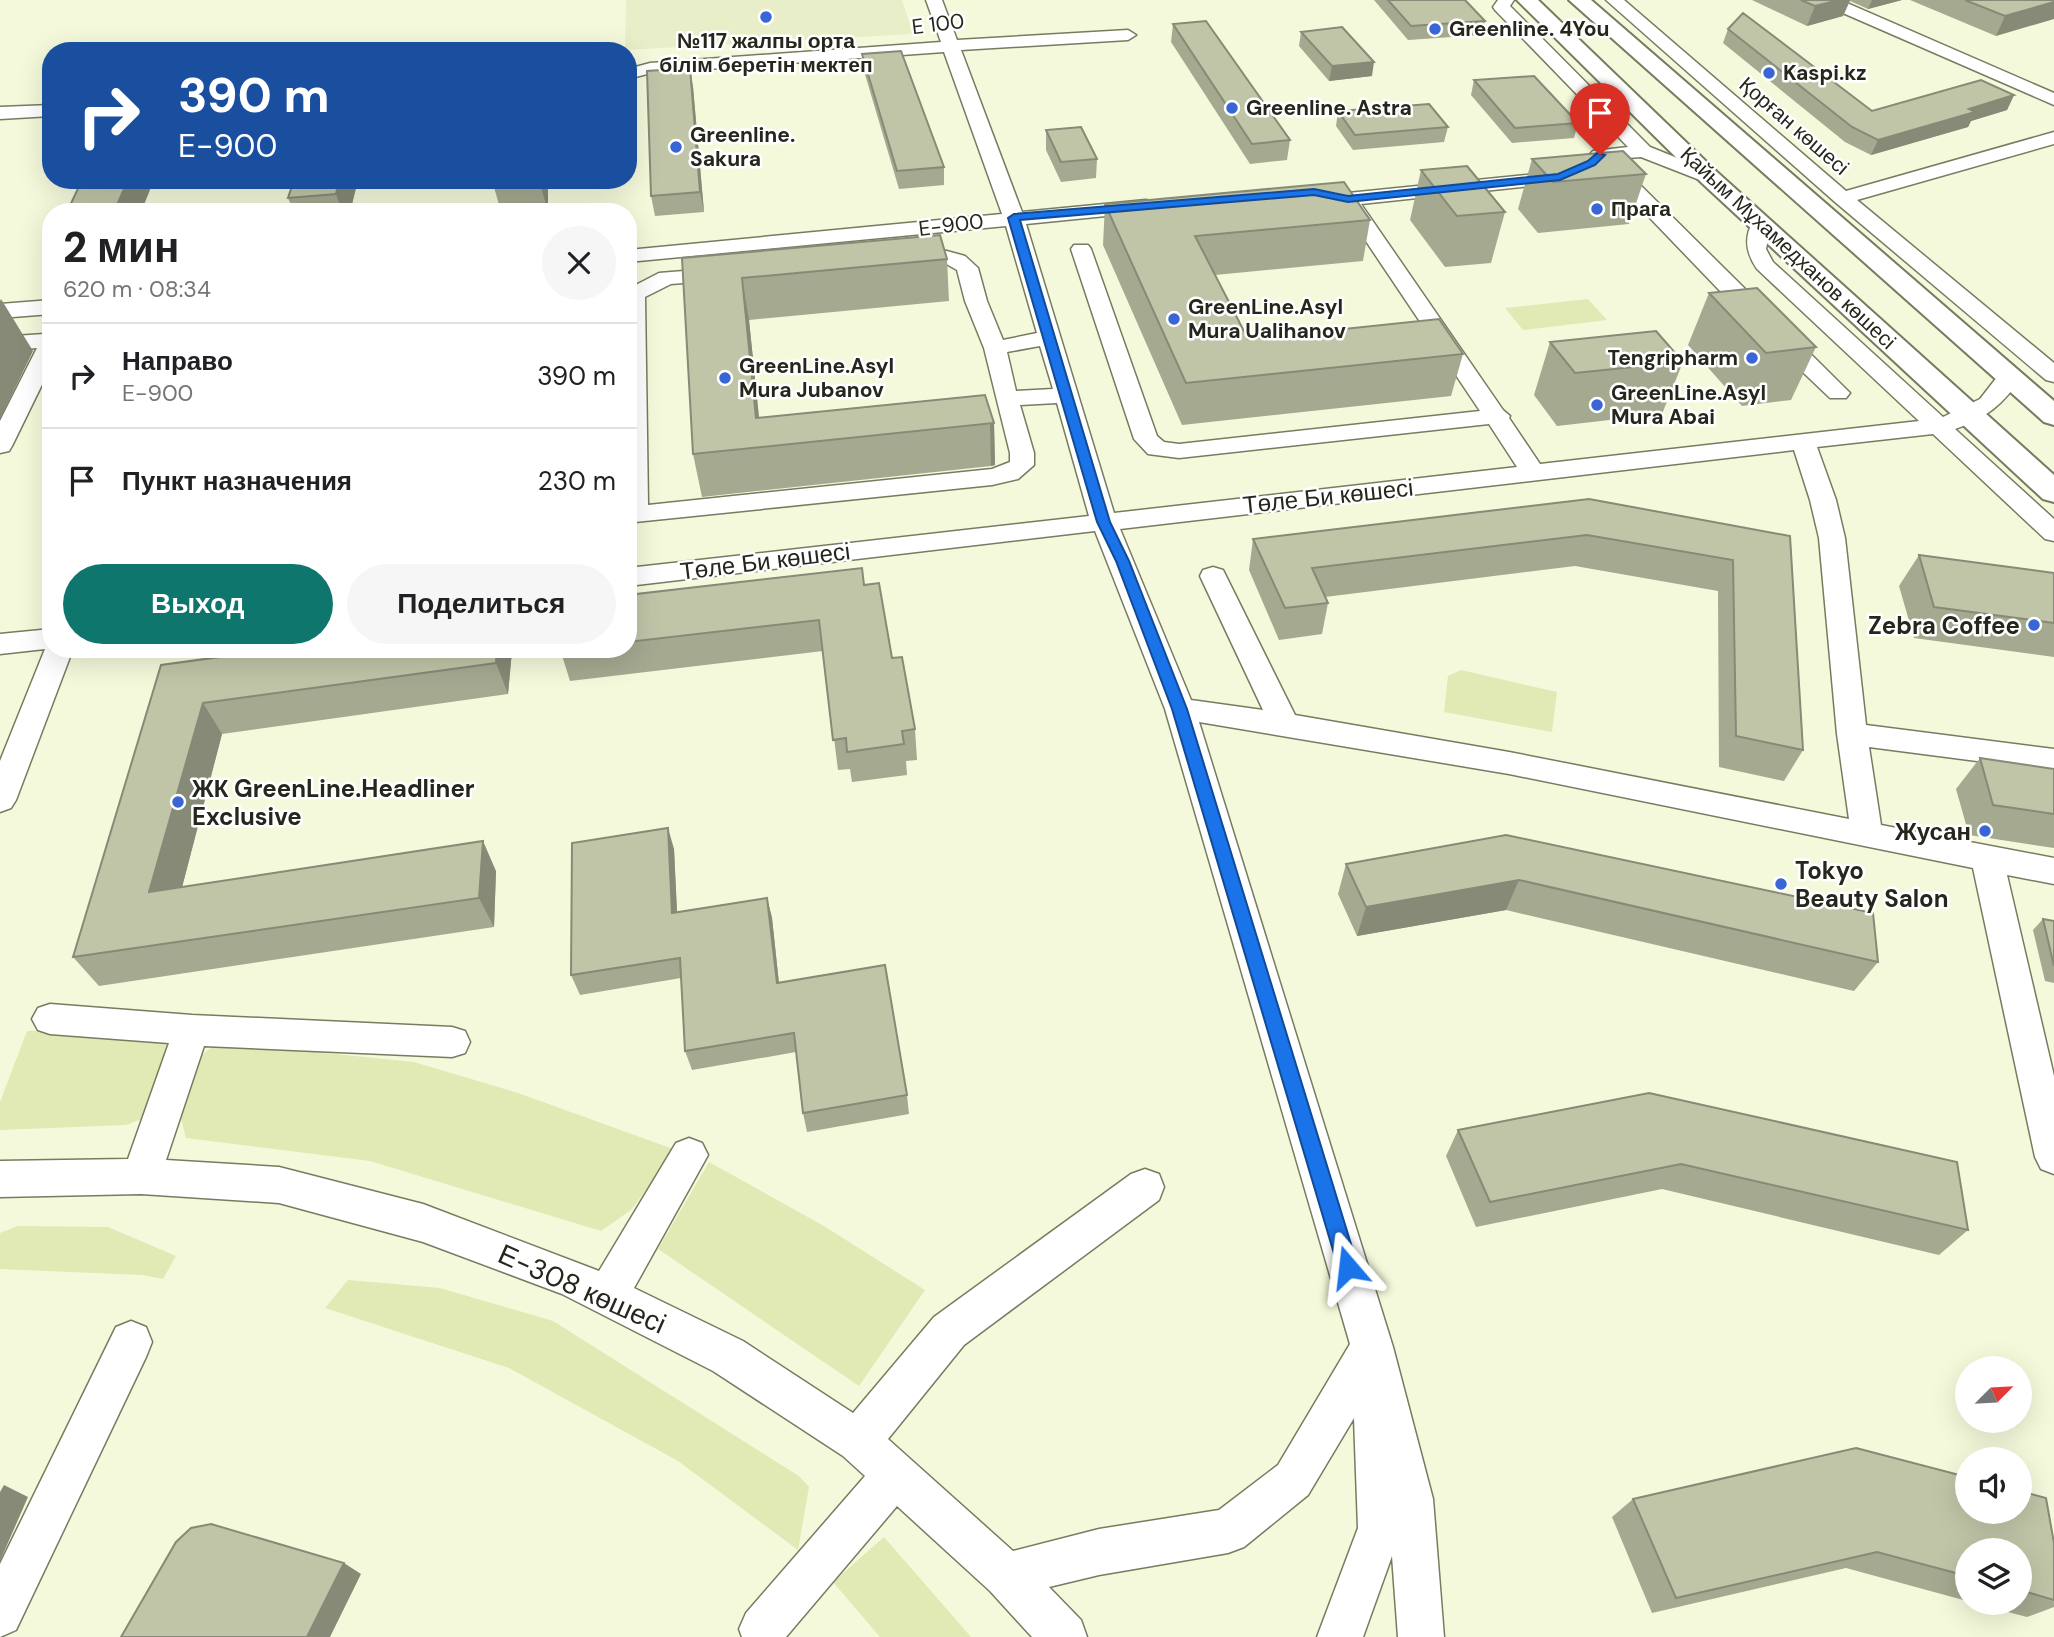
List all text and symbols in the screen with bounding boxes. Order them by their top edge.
street label: E 100 [910,7,966,41]
marker: №117 жалпы орта білім беретін мектеп [758,9,774,25]
place label: Greenline. 4You [1449,15,1609,43]
marker: Greenline. 4You [1427,21,1443,37]
place label: №117 жалпы орта білім беретін мектеп [659,27,873,79]
place label: Kaspi.kz [1783,59,1867,87]
text: 390 m [178,63,330,127]
marker: Kaspi.kz [1761,65,1777,81]
icon: right [63,70,154,161]
street label: Қорған көшесі [1733,71,1855,181]
pin [1570,83,1630,155]
place label: Greenline. Astra [1246,94,1412,122]
icon: arrive [1581,94,1619,132]
marker: Greenline. Astra [1224,100,1240,116]
place label: Greenline. Sakura [690,121,795,173]
text: E-900 [178,125,277,167]
marker: Greenline. Sakura [668,139,684,155]
street label: Қайым Мұхамедханов көшесі [1674,141,1902,355]
place label: Прага [1611,195,1671,223]
marker: Прага [1589,201,1605,217]
street label: E-900 [917,207,985,243]
text: 2 мин [63,220,179,275]
button: close [542,226,616,300]
text: 620 m · 08:34 [63,274,211,304]
place label: GreenLine.Asyl Mura Ualihanov [1188,293,1346,345]
marker: GreenLine.Asyl Mura Ualihanov [1166,311,1182,327]
text: Направо [122,344,233,378]
place label: Tengripharm [1608,344,1738,372]
marker: Tengripharm [1744,350,1760,366]
place label: GreenLine.Asyl Mura Jubanov [739,352,894,404]
icon: right [63,357,101,395]
text: 390 m [537,359,616,393]
marker: GreenLine.Asyl Mura Jubanov [717,370,733,386]
text: E-900 [122,378,193,408]
place label: GreenLine.Asyl Mura Abai [1611,379,1766,431]
marker: GreenLine.Asyl Mura Abai [1589,397,1605,413]
icon: arrive [63,462,101,500]
text: Пункт назначения [122,464,352,498]
text: 230 m [538,464,616,498]
street label: Төле Би көшесі [1241,472,1415,520]
street label: Төле Би көшесі [678,535,852,587]
button: Выход [63,564,333,644]
button: Поделиться [347,564,616,644]
place label: Zebra Coffee [1868,610,2020,641]
marker: Zebra Coffee [2026,617,2042,633]
place label: ЖК GreenLine.Headliner Exclusive [191,773,475,832]
marker: ЖК GreenLine.Headliner Exclusive [170,794,186,810]
place label: Жусан [1894,816,1971,847]
marker: Жусан [1977,823,1993,839]
place label: Tokyo Beauty Salon [1795,855,1949,914]
marker: Tokyo Beauty Salon [1773,876,1789,892]
position arrow [1311,1230,1385,1304]
street label: Е-308 көшесі [492,1235,672,1343]
north arrow [1955,1356,2032,1433]
map controls [1955,1356,2032,1615]
button: sound [1955,1447,2032,1524]
button: layers [1955,1538,2032,1615]

